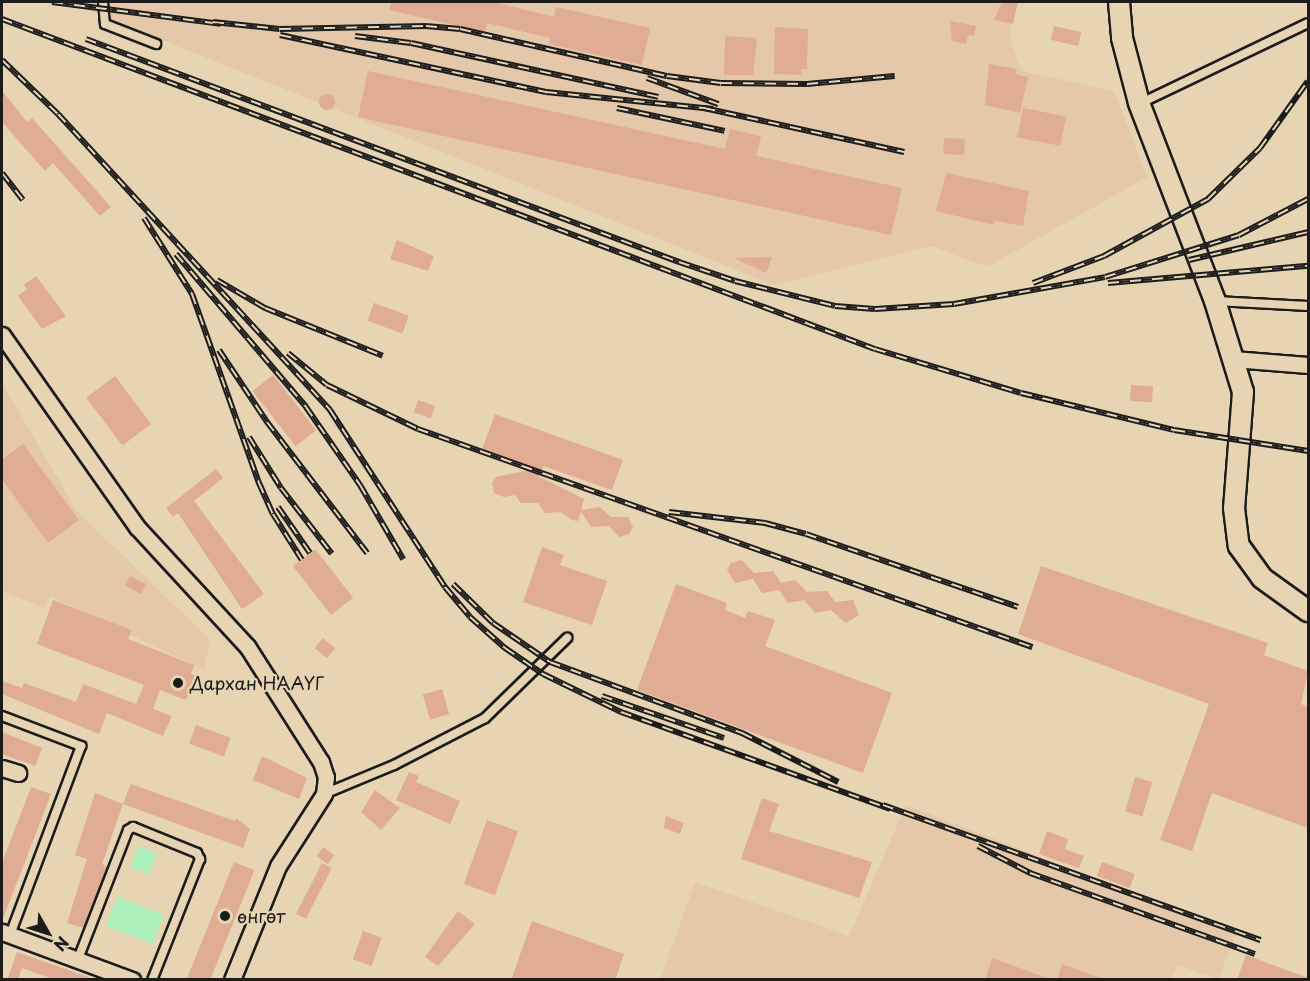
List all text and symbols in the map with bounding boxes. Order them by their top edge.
place label: Дархан НААҮГ [190,672,324,694]
marker: Дархан НААҮГ [171,676,185,690]
north arrow [18,903,78,963]
place label: өнгөт [237,905,285,927]
marker: өнгөт [218,909,232,923]
text: N [49,932,75,957]

